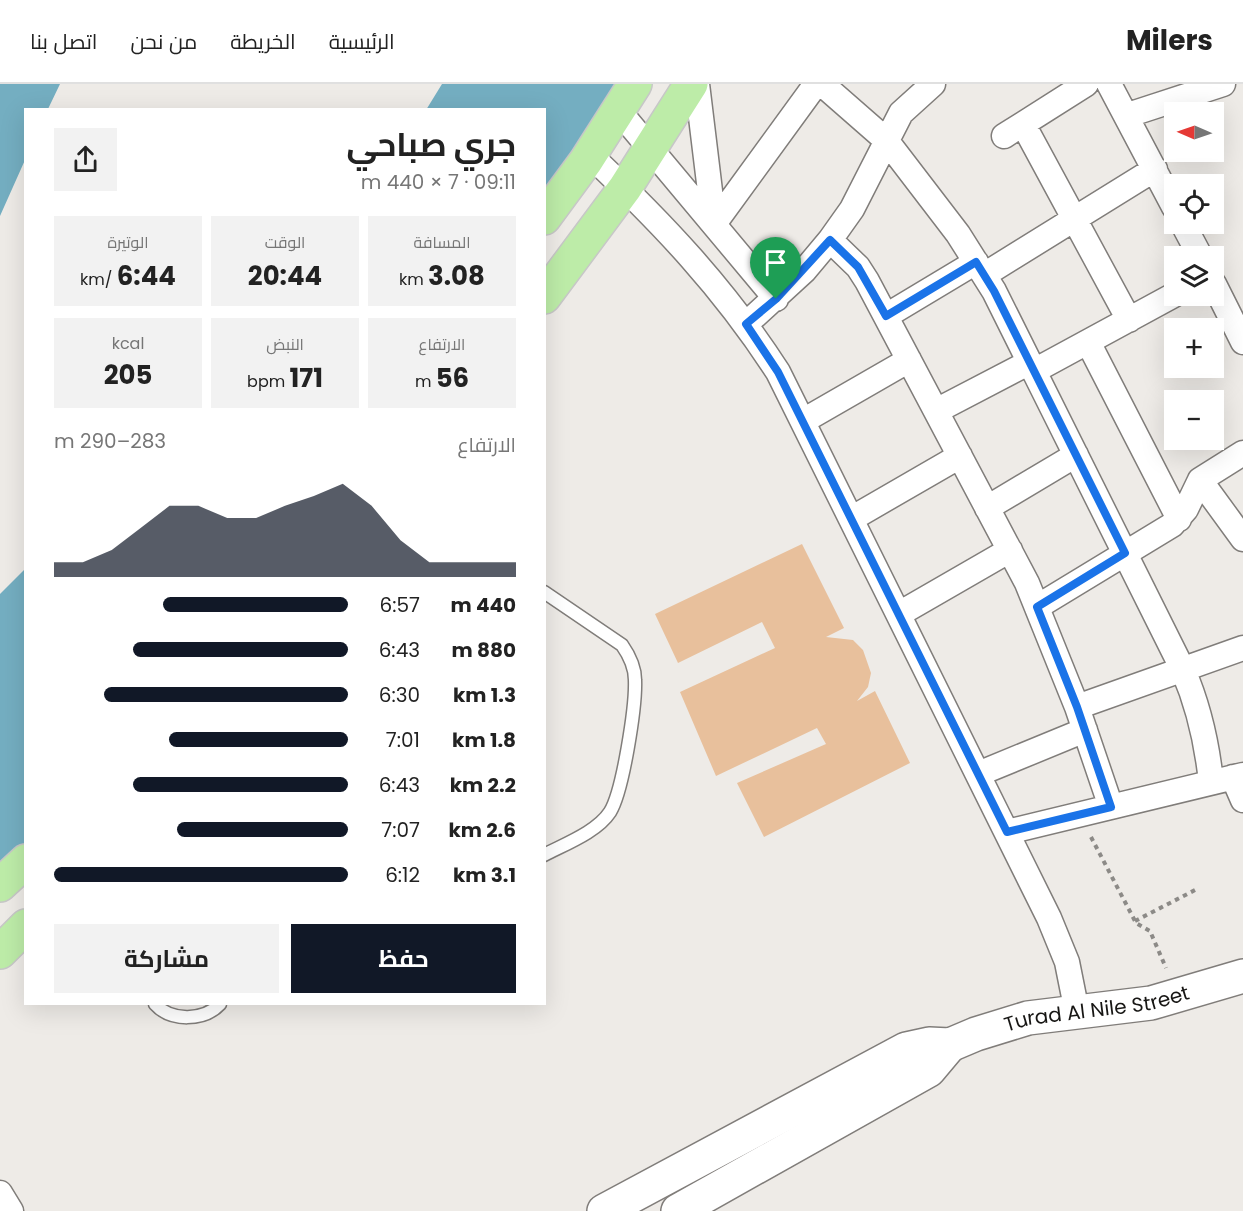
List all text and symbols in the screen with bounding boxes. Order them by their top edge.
text: Milers [1126,21,1213,60]
text: اتصل بنا [30,27,97,56]
text: من نحن [130,27,197,56]
text: الخريطة [230,27,296,56]
text: الرئيسية [329,27,395,56]
north arrow [1164,102,1224,162]
map controls [1164,102,1224,450]
text: جري صباحي [346,121,516,168]
button: share [54,128,117,191]
text: 09:11 · 7 × 440 m [361,168,516,196]
button: locate [1164,174,1224,234]
text: الوتيرة [107,231,149,254]
text: الوقت [265,231,305,254]
text: المسافة [414,231,470,254]
pin [750,237,801,299]
icon: arrive [759,246,792,279]
button: layers [1164,246,1224,306]
text: 6:44 [117,258,176,294]
text: 20:44 [248,258,322,294]
text: 3.08 [428,258,485,294]
text: /km [80,268,117,291]
text: km [399,268,428,291]
button: + [1164,318,1224,378]
text: kcal [112,332,144,355]
text: النبض [266,333,304,356]
text: الارتفاع [419,333,465,356]
text: 205 [104,357,152,393]
text: 171 [289,360,323,396]
text: 56 [436,360,469,396]
text: bpm [247,370,289,393]
text: m [415,370,436,393]
button: − [1164,390,1224,450]
text: 283–290 m [54,427,166,455]
text: الارتفاع [457,431,516,459]
text: 6:57 [380,591,420,619]
text: 440 m [450,591,516,619]
text: 6:43 [379,636,420,664]
text: 880 m [452,636,516,664]
text: 6:30 [379,681,420,709]
text: 1.3 km [453,681,516,709]
text: 7:01 [386,726,420,754]
text: 1.8 km [452,726,516,754]
text: 6:43 [379,771,420,799]
text: 2.2 km [450,771,516,799]
text: 7:07 [381,816,420,844]
text: 2.6 km [448,816,516,844]
text: 6:12 [385,861,420,889]
text: 3.1 km [453,861,516,889]
button: مشاركة [54,924,279,993]
button: حفظ [291,924,516,993]
street label: Turad Al Nile Street [1001,979,1193,1039]

